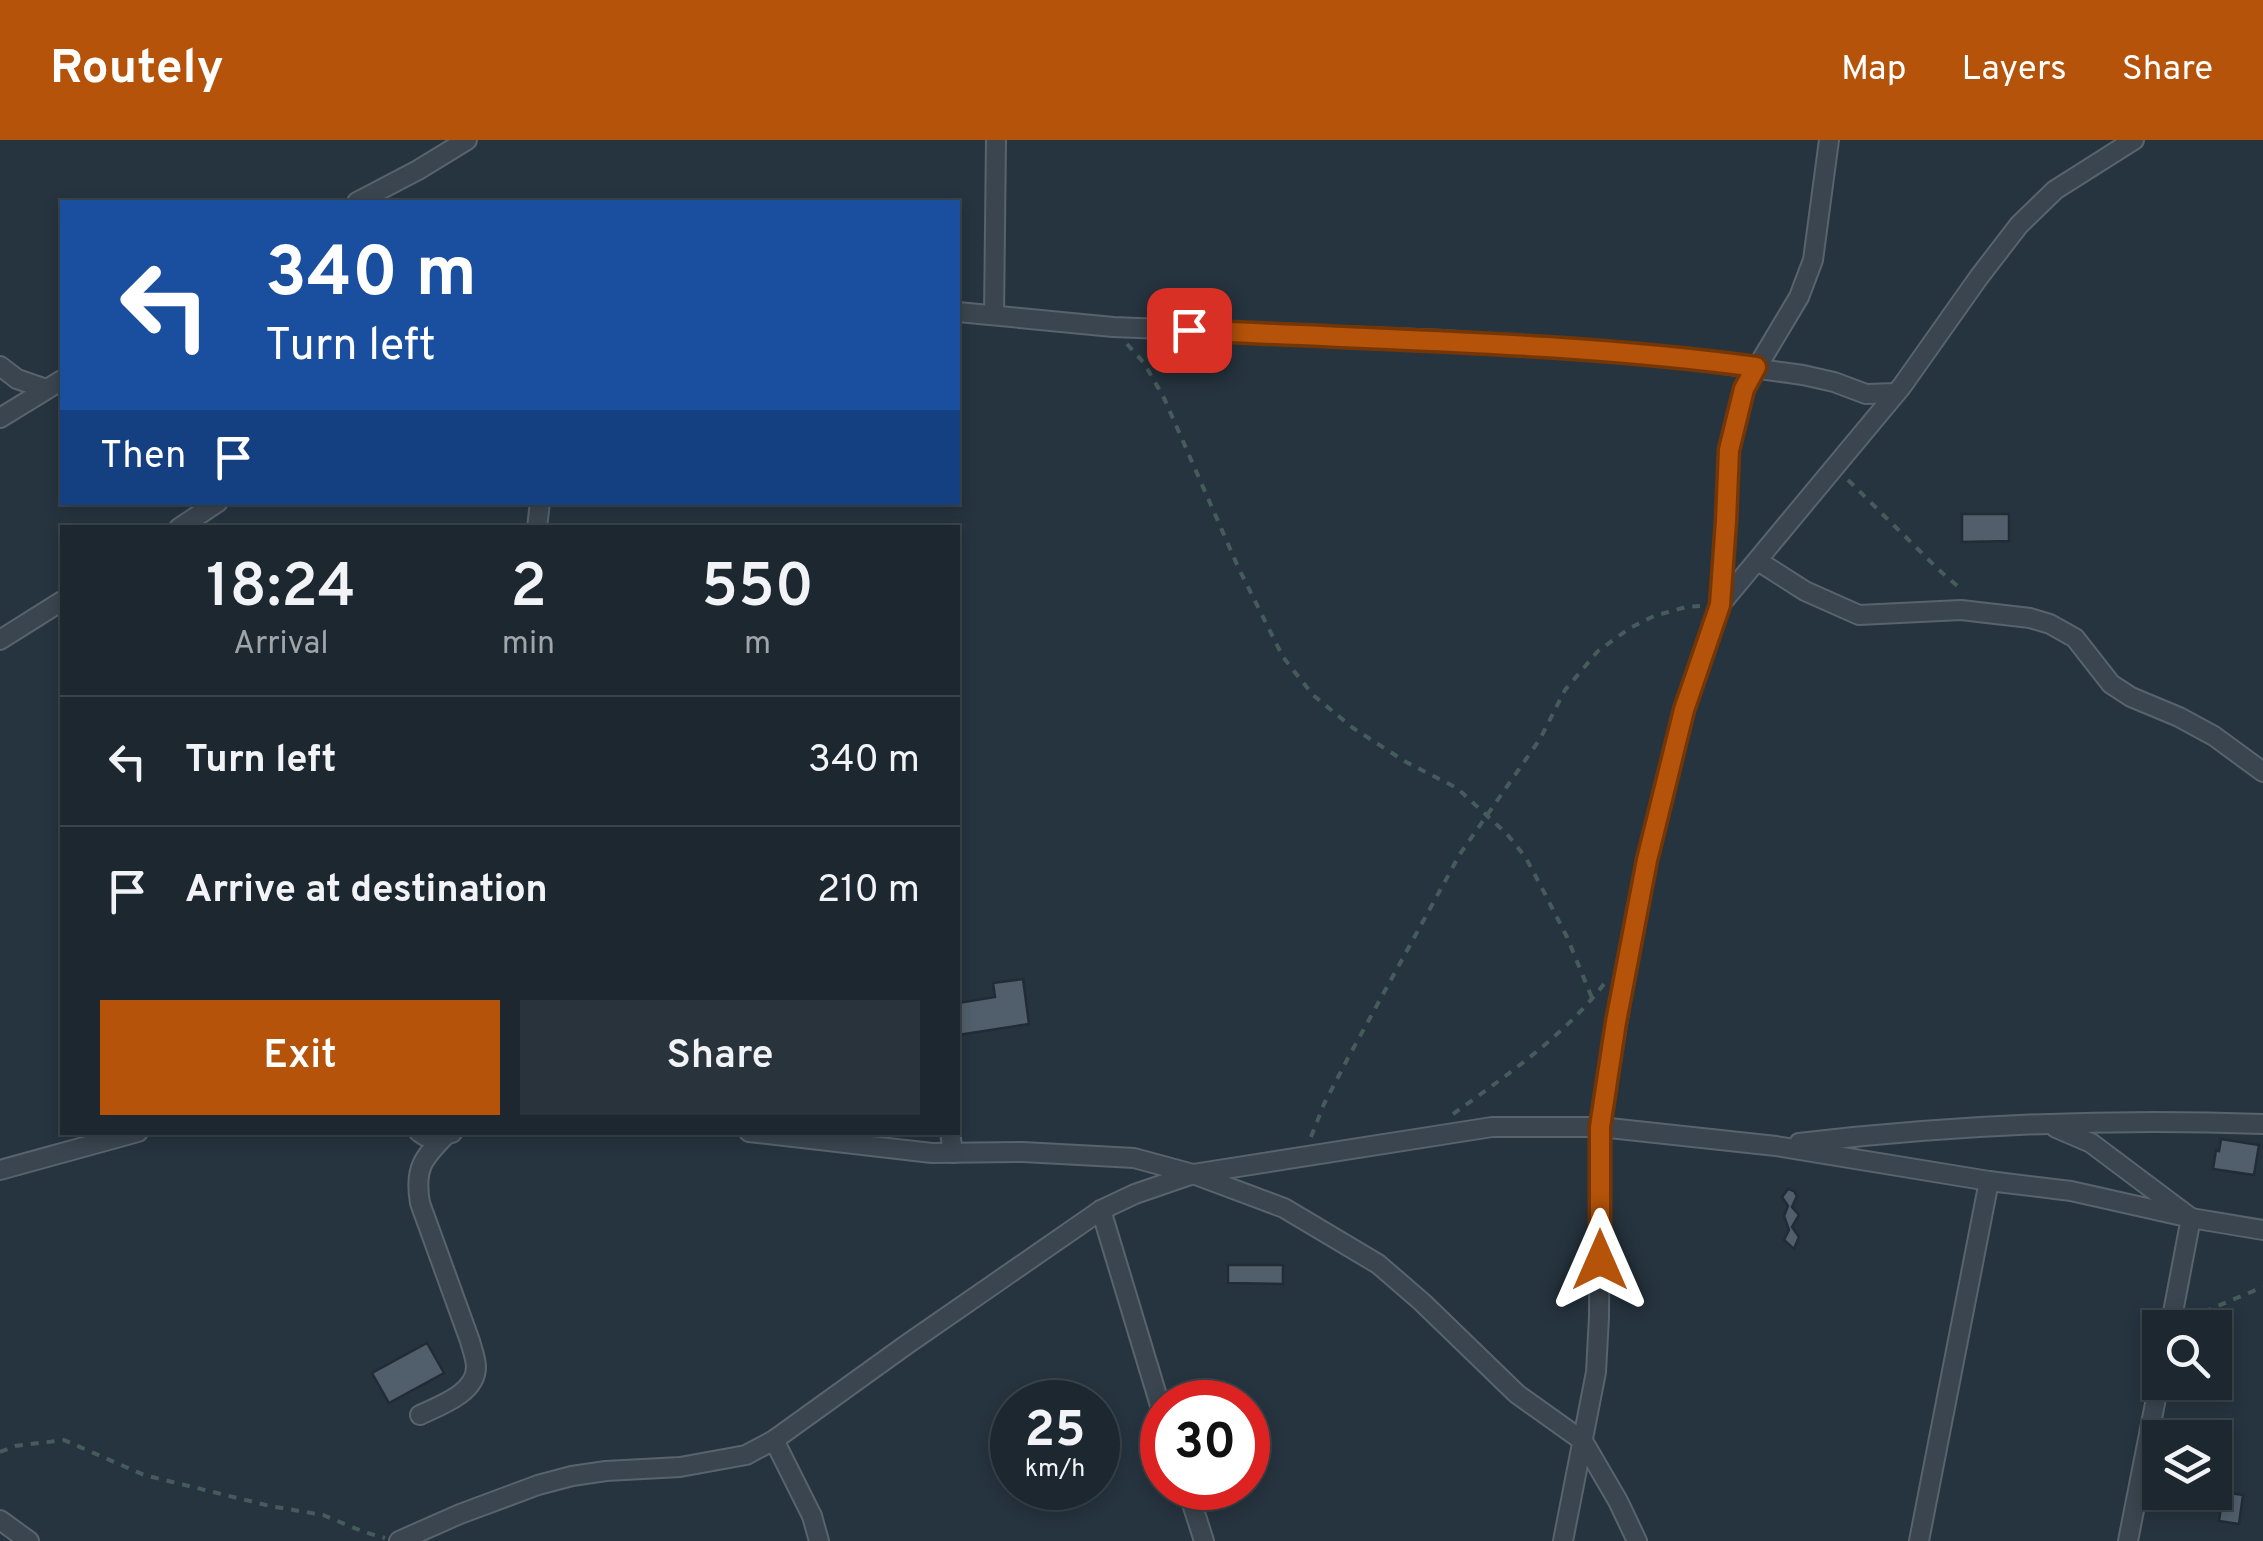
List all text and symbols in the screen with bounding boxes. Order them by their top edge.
text: Routely [50,40,224,100]
text: Map [1841,48,1907,92]
text: Layers [1962,48,2067,92]
text: Share [2122,48,2213,92]
text: 340 m [265,232,477,321]
icon: left [100,240,230,370]
pin [1147,288,1232,373]
icon: arrive [1162,303,1217,358]
text: Turn left [265,319,436,376]
icon: arrive [206,430,261,485]
text: Then [100,433,186,482]
text: 18:24 [206,552,356,628]
text: 2 [510,552,547,628]
text: 550 [701,552,814,628]
text: Arrival [233,625,329,665]
text: min [502,625,555,665]
text: m [744,625,771,665]
icon: left [100,734,155,789]
text: Turn left [185,737,337,786]
text: 340 m [808,737,920,786]
icon: arrive [100,864,155,919]
text: Arrive at destination [185,867,548,916]
text: 210 m [817,867,920,916]
button: Exit [100,1000,500,1115]
button: Share [520,1000,920,1115]
position arrow [1548,1208,1652,1312]
map controls [2142,1310,2232,1510]
button: search [2142,1310,2232,1400]
speed limit sign: 30 [1140,1380,1270,1510]
text: 25 [1024,1401,1086,1464]
button: layers [2142,1420,2232,1510]
text: km/h [1025,1454,1085,1486]

